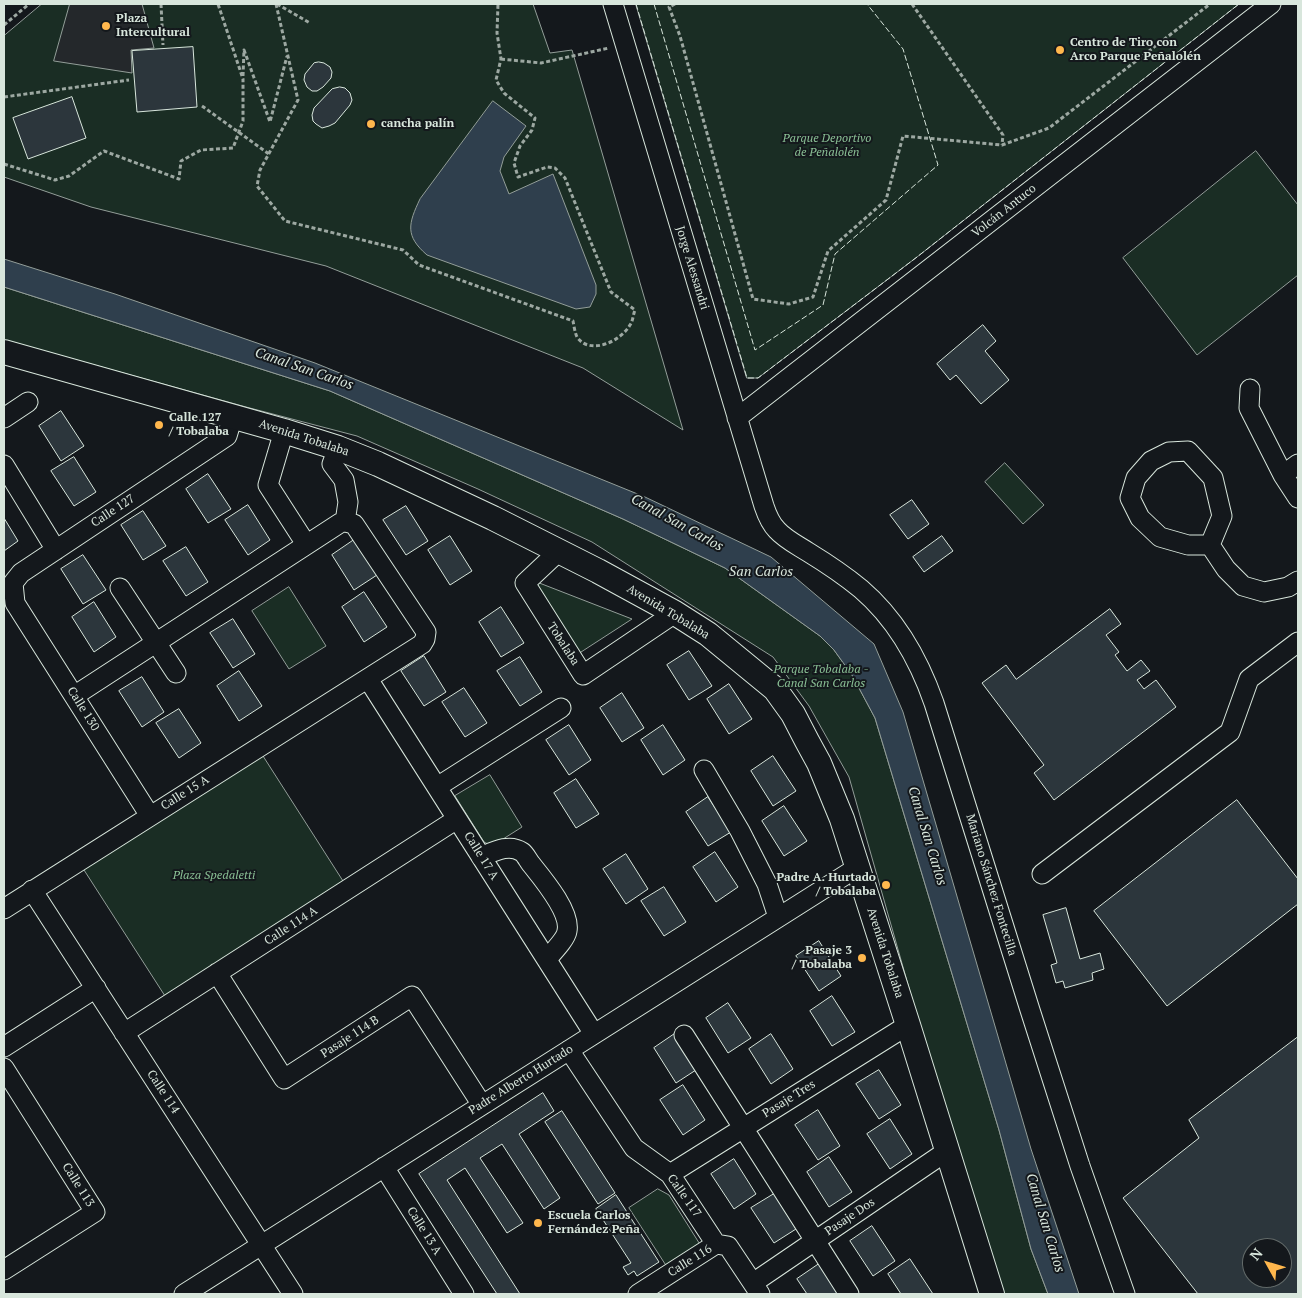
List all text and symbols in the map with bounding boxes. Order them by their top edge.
place label: Plaza Intercultural [116,12,190,40]
marker: Plaza Intercultural [100,20,112,32]
place label: Centro de Tiro con Arco Parque Peñalolén [1070,36,1201,64]
marker: Centro de Tiro con Arco Parque Peñalolén [1054,44,1066,56]
place label: cancha palín [381,117,454,131]
marker: cancha palín [365,118,377,130]
park label: Parque Deportivo de Peñalolén [783,132,871,160]
street label: Volcán Antuco [969,181,1039,241]
street label: Jorge Alessandri [672,224,712,312]
water label: Canal San Carlos [253,344,355,394]
place label: Calle 127 / Tobalaba [169,411,229,439]
street label: Avenida Tobalaba [257,417,351,459]
marker: Calle 127 / Tobalaba [153,419,165,431]
water label: Canal San Carlos [628,491,726,555]
street label: Calle 127 [88,492,138,530]
water label: San Carlos [729,564,793,580]
street label: Avenida Tobalaba [624,582,712,642]
street label: Tobalaba [544,620,582,668]
park label: Parque Tobalaba - Canal San Carlos [773,663,869,691]
street label: Calle 130 [64,684,102,734]
street label: Calle 15 A [158,773,212,813]
water label: Canal San Carlos [904,784,950,888]
street label: Mariano Sánchez Fontecilla [963,812,1019,958]
street label: Calle 17 A [461,829,501,883]
park label: Plaza Spedaletti [173,869,255,883]
place label: Padre A. Hurtado / Tobalaba [776,871,876,899]
marker: Padre A. Hurtado / Tobalaba [880,879,892,891]
street label: Calle 114 A [262,904,320,948]
street label: Avenida Tobalaba [864,906,906,1000]
place label: Pasaje 3 / Tobalaba [792,944,852,972]
marker: Pasaje 3 / Tobalaba [856,952,868,964]
street label: Pasaje 114 B [318,1013,382,1061]
street label: Padre Alberto Hurtado [466,1042,576,1118]
street label: Calle 114 [144,1067,182,1117]
street label: Pasaje Tres [760,1077,818,1121]
street label: Calle 113 [59,1160,97,1210]
water label: Canal San Carlos [1022,1171,1068,1275]
street label: Calle 117 [664,1172,704,1220]
street label: Pasaje Dos [822,1195,878,1239]
street label: Calle 13 A [404,1204,444,1258]
place label: Escuela Carlos Fernández Peña [548,1209,640,1237]
marker: Escuela Carlos Fernández Peña [532,1217,544,1229]
north arrow [1242,1238,1292,1288]
street label: Calle 116 [665,1242,715,1280]
text: N [1245,1244,1266,1264]

